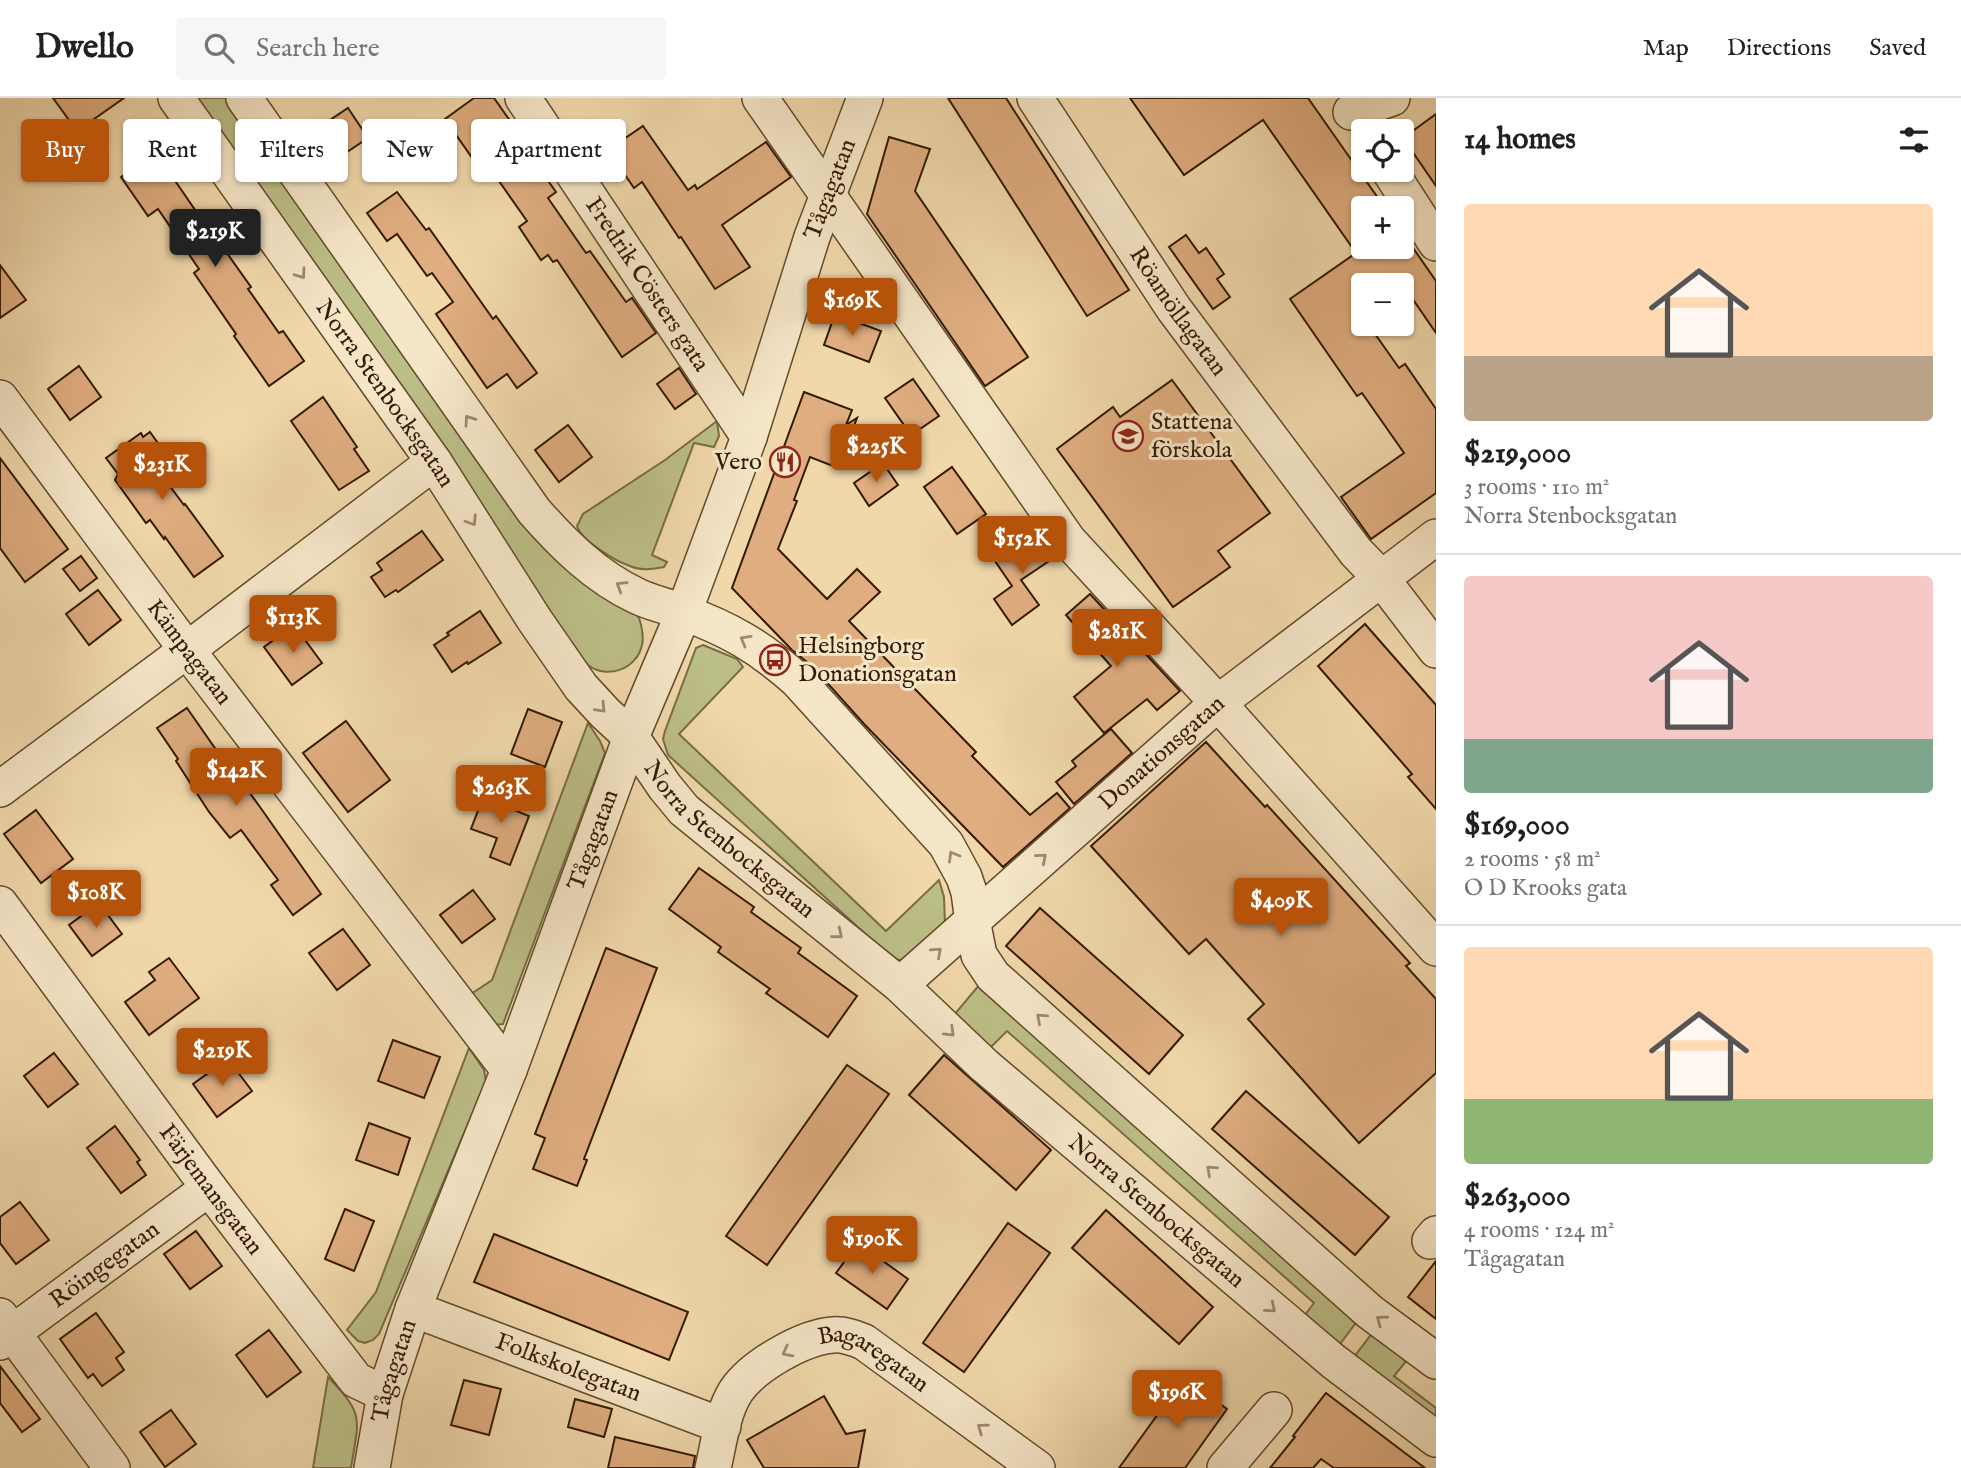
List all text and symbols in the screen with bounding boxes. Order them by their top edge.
search box [176,17,666,80]
text: Dwello [35,27,134,69]
icon: search [200,29,238,67]
text: Search here [256,32,380,65]
text: Map [1643,33,1689,64]
text: Directions [1727,33,1831,64]
text: Saved [1869,33,1926,64]
chip: Buy [21,119,109,182]
chip: Rent [123,119,221,182]
chip: Filters [235,119,348,182]
chip: New [362,119,457,182]
chip: Apartment [471,119,626,182]
map controls [1351,119,1414,336]
button: locate [1351,119,1414,182]
text: 14 homes [1464,121,1576,159]
icon: filters [1895,121,1933,159]
street label: Tågagatan [797,134,864,244]
street label: Fredrik Cösters gata [578,191,717,378]
button: + [1351,196,1414,259]
pin: $219K [166,209,264,269]
text: $219K [186,217,244,246]
street label: Röamöllagatan [1122,241,1234,382]
icon: home [1636,250,1762,376]
one-way arrow [293,266,305,279]
button: − [1351,273,1414,336]
pin: $169K [803,278,901,338]
text: $169K [823,286,881,315]
street label: Norra Stenbocksgatan [308,294,462,493]
place label: Stattena förskola [1151,407,1233,466]
one-way arrow [465,415,478,428]
school or university icon: Stattena förskola [1111,419,1145,453]
pin: $225K [827,424,925,484]
text: $225K [846,432,906,461]
text: $219,000 [1464,435,1571,473]
pin: $231K [113,442,211,502]
restaurant icon: Vero [768,445,802,479]
place label: Vero [714,447,762,478]
text: $231K [133,450,191,479]
text: 3 rooms · 110 m² [1464,473,1609,502]
text: Norra Stenbocksgatan [1464,502,1677,531]
one-way arrow [463,514,476,527]
pin: $152K [973,517,1071,576]
text: $152K [994,524,1050,553]
one-way arrow [615,582,628,595]
street label: Kämpagatan [139,593,239,712]
pin: $113K [244,596,342,655]
text: $113K [265,603,321,632]
pin: $281K [1068,610,1166,669]
text: $281K [1088,617,1146,646]
icon: home [1636,622,1762,748]
place label: Helsingborg Donationsgatan [798,631,957,690]
one-way arrow [740,635,752,648]
bus stop icon: Helsingborg Donationsgatan [758,643,792,677]
street label: Donationsgatan [1092,688,1232,817]
one-way arrow [593,700,605,713]
pin: $142K [187,748,285,808]
street label: Norra Stenbocksgatan [636,755,822,926]
text: $142K [206,756,266,785]
pin: $263K [452,766,550,825]
text: $263K [472,773,530,802]
street label: Tågagatan [561,785,626,895]
text: $169,000 [1464,807,1570,845]
text: 2 rooms · 58 m² [1464,845,1601,874]
one-way arrow [948,850,961,863]
one-way arrow [1034,854,1047,866]
pin: $108K [47,870,145,930]
text: O D Krooks gata [1464,874,1627,903]
text: $108K [67,878,125,907]
pin: $409K [1232,878,1330,938]
text: $409K [1250,886,1312,915]
one-way arrow [830,926,842,939]
one-way arrow [928,948,941,961]
icon: home [1636,993,1762,1119]
one-way arrow [1036,1014,1049,1026]
one-way arrow [941,1024,954,1036]
pin: $219K [173,1028,271,1088]
text: $219K [193,1036,251,1065]
street label: Färjemansgatan [152,1118,270,1261]
street label: Norra Stenbocksgatan [1061,1127,1251,1295]
one-way arrow [1206,1165,1219,1178]
text: $263,000 [1464,1178,1571,1216]
street label: Röingegatan [44,1214,166,1316]
pin: $190K [823,1216,921,1276]
text: 4 rooms · 124 m² [1464,1216,1614,1245]
text: $190K [842,1224,902,1253]
text: Tågagatan [1464,1245,1565,1274]
one-way arrow [1263,1300,1276,1312]
street label: Tågagatan [365,1315,424,1424]
one-way arrow [1376,1316,1389,1328]
street label: Bagaregatan [815,1319,935,1400]
street label: Folkskolegatan [491,1326,646,1409]
one-way arrow [781,1343,794,1357]
pin: $196K [1128,1370,1226,1430]
text: $196K [1148,1378,1206,1407]
one-way arrow [977,1424,990,1436]

